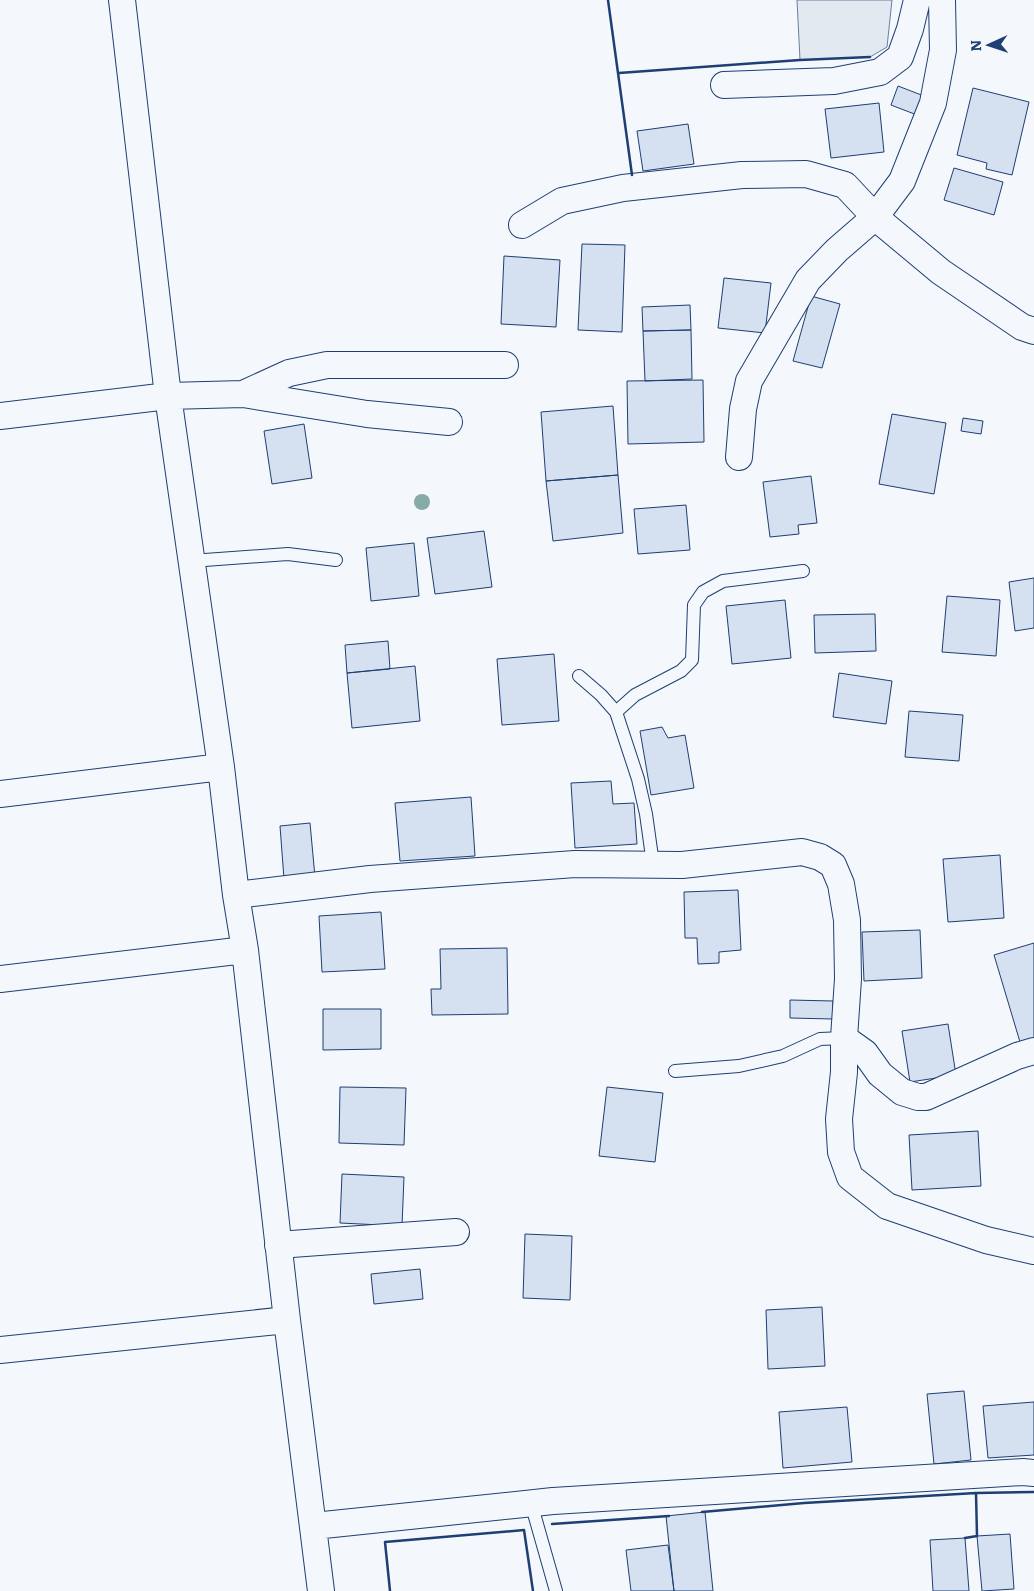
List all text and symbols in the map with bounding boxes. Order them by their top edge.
north arrow [964,20,1014,70]
text: N [965,39,985,52]

